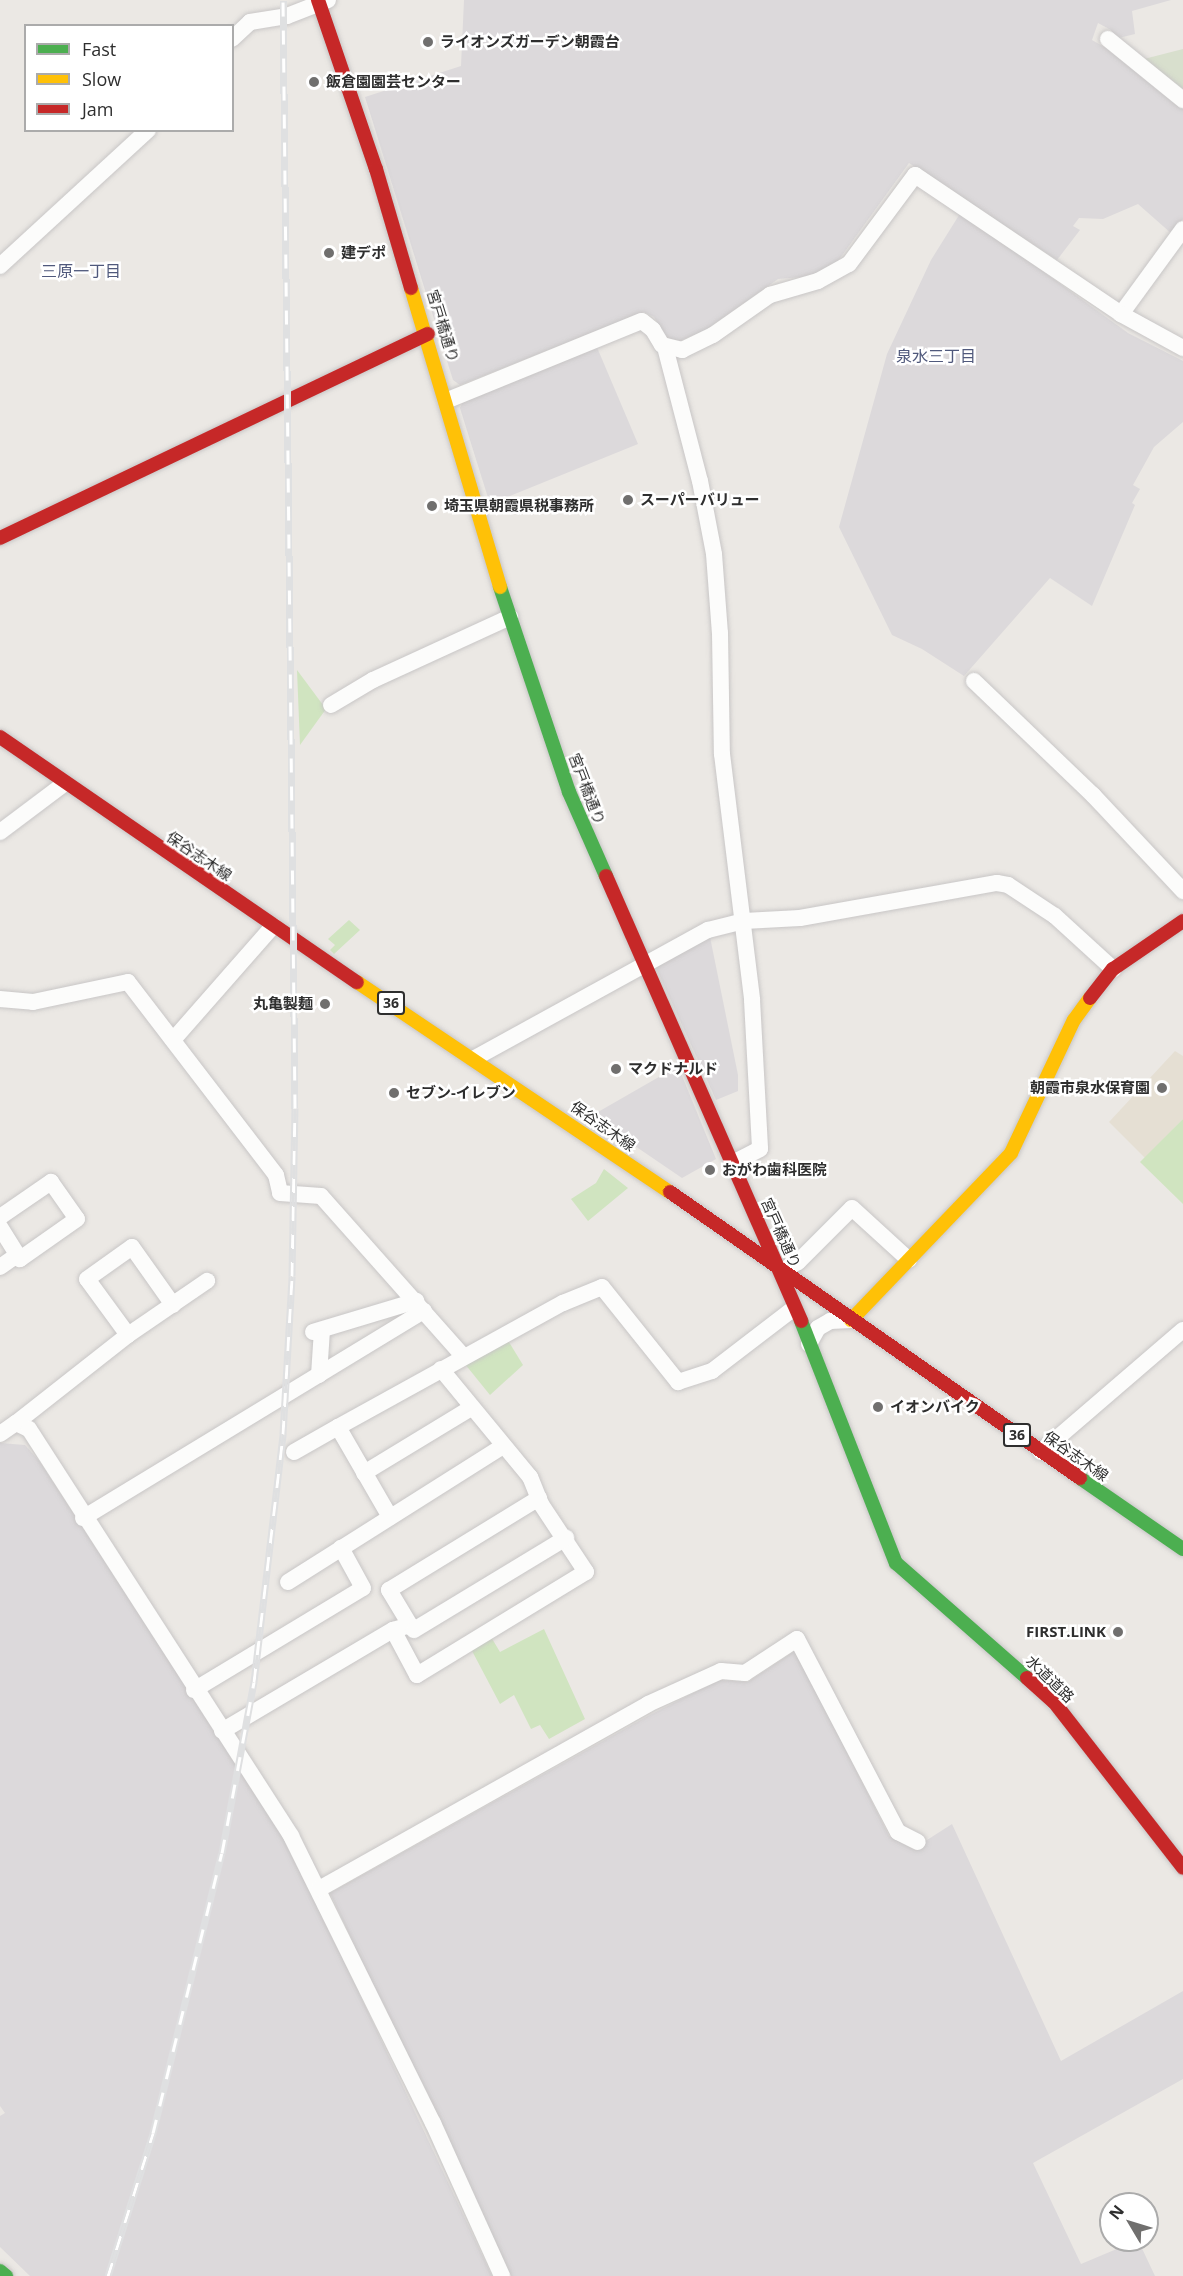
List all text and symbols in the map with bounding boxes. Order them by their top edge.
legend [24,24,234,132]
place label: ライオンズガーデン朝霞台 [440,33,620,51]
marker: ライオンズガーデン朝霞台 [421,35,435,49]
text: Fast [82,37,116,61]
text: Slow [82,67,121,91]
place label: 飯倉園園芸センター [326,73,461,91]
marker: 飯倉園園芸センター [307,75,321,89]
text: Jam [82,97,114,121]
place label: 建デポ [341,244,386,262]
marker: 建デポ [322,246,336,260]
district label: 三原一丁目 [41,261,121,281]
street label: 宮戸橋通り [423,288,463,364]
district label: 泉水三丁目 [896,346,976,366]
place label: スーパーバリュー [640,491,760,509]
marker: スーパーバリュー [621,493,635,507]
place label: 埼玉県朝霞県税事務所 [444,497,594,515]
marker: 埼玉県朝霞県税事務所 [425,499,439,513]
street label: 宮戸橋通り [565,751,609,827]
street label: 保谷志木線 [163,828,235,884]
road number: 36 [376,992,406,1014]
place label: 丸亀製麺 [253,995,313,1013]
marker: 丸亀製麺 [318,997,332,1011]
place label: マクドナルド [628,1060,718,1078]
marker: マクドナルド [609,1062,623,1076]
place label: 朝霞市泉水保育園 [1030,1079,1150,1097]
marker: 朝霞市泉水保育園 [1155,1081,1169,1095]
place label: セブン-イレブン [406,1084,516,1102]
marker: セブン-イレブン [387,1086,401,1100]
street label: 保谷志木線 [567,1097,639,1155]
place label: おがわ歯科医院 [722,1161,827,1179]
marker: おがわ歯科医院 [703,1163,717,1177]
street label: 宮戸橋通り [758,1195,804,1271]
place label: イオンバイク [890,1398,980,1416]
marker: イオンバイク [871,1400,885,1414]
road number: 36 [1002,1424,1032,1446]
street label: 保谷志木線 [1040,1427,1112,1485]
place label: FIRST.LINK [1026,1623,1106,1641]
marker: FIRST.LINK [1111,1625,1125,1639]
street label: 水道道路 [1022,1652,1078,1706]
north arrow [1099,2192,1159,2252]
text: N [1104,2200,1129,2224]

